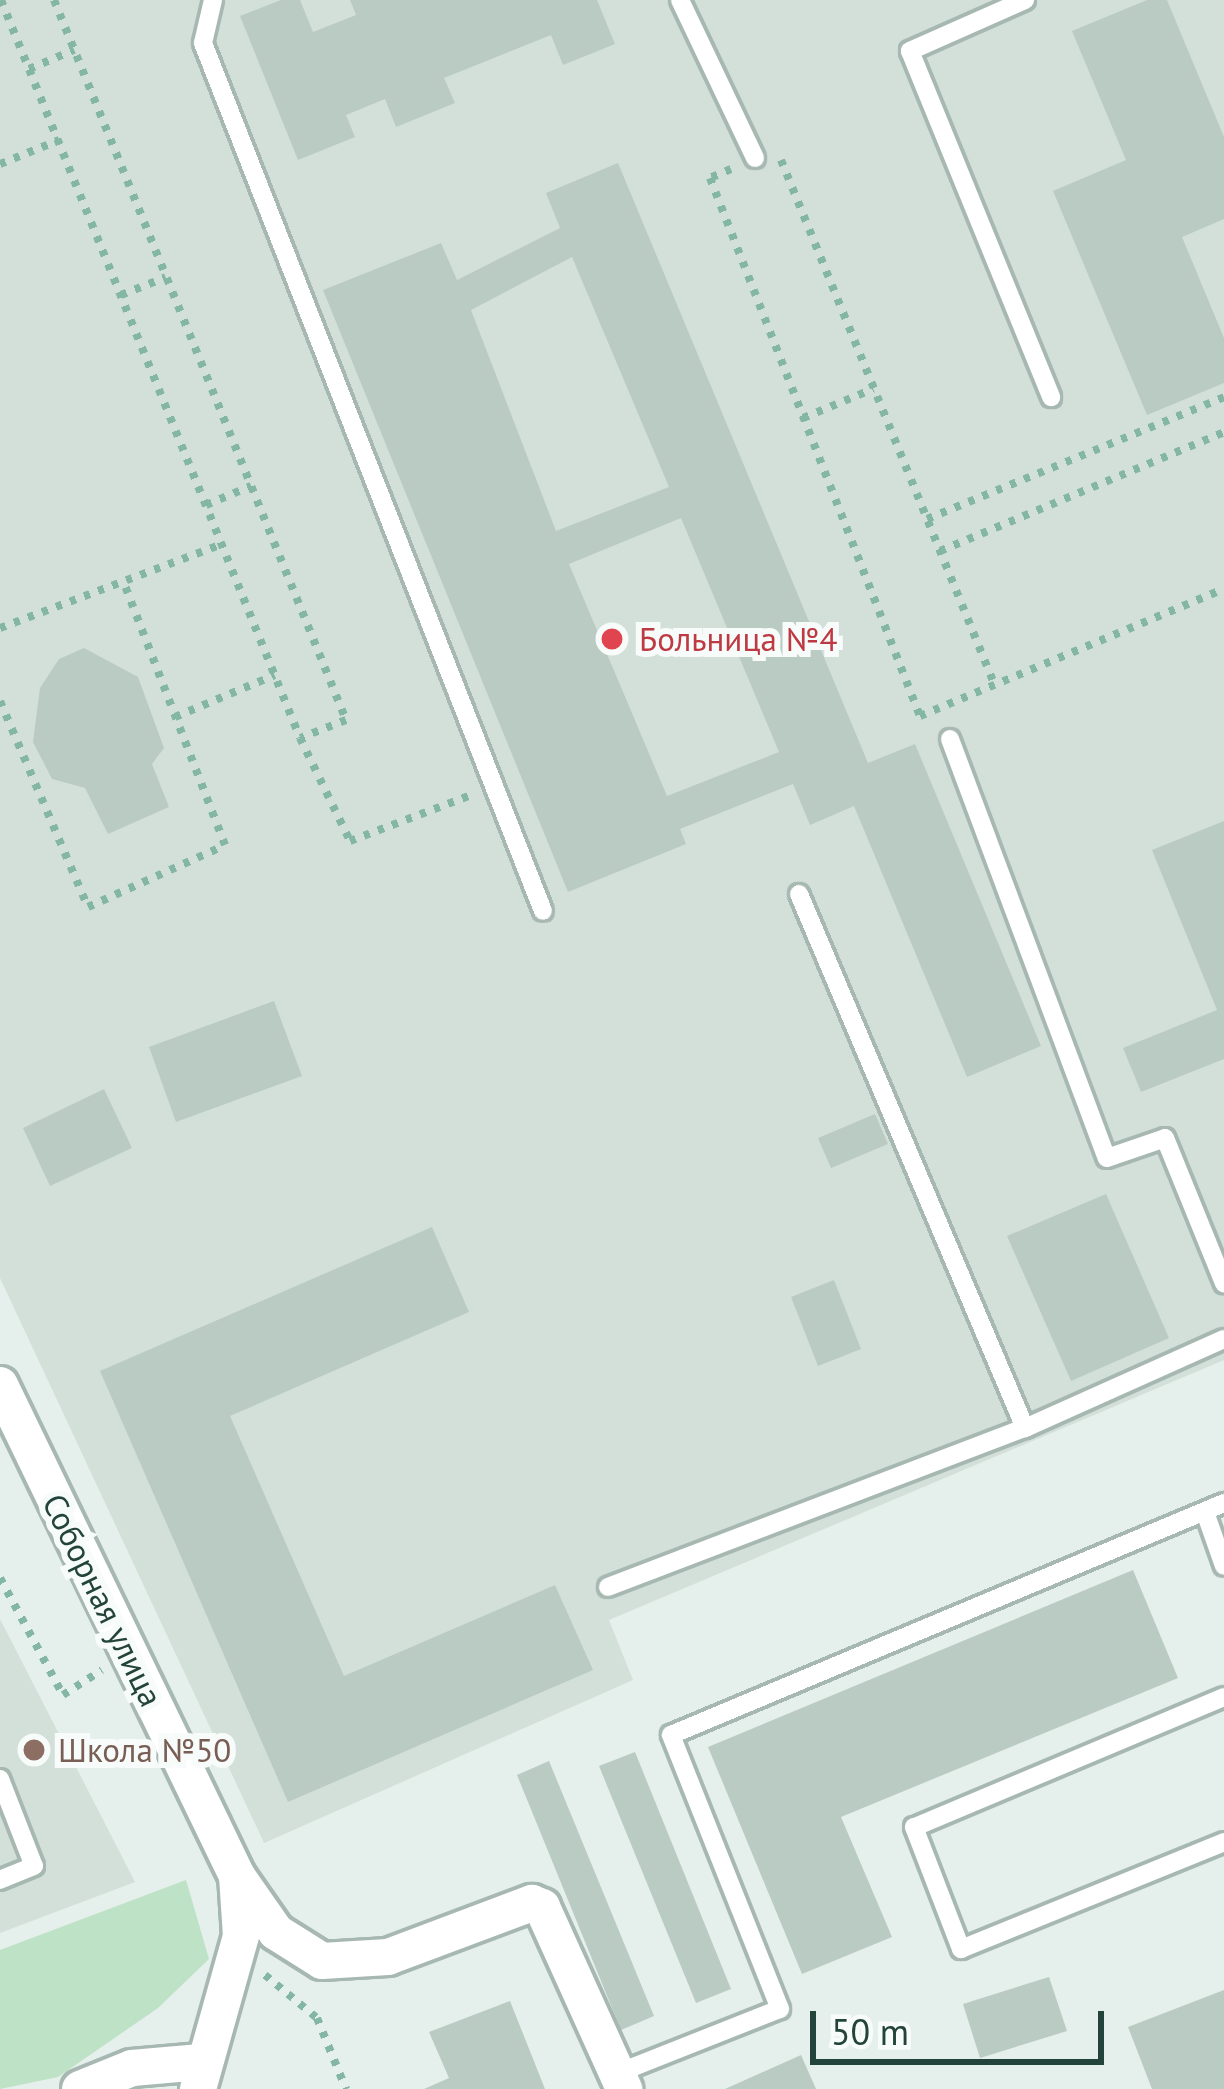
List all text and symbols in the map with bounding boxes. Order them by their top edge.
place label: Больница №4 [639,619,837,659]
marker: Больница №4 [596,623,628,655]
street label: Соборная улица [35,1487,171,1713]
place label: Школа №50 [58,1730,231,1770]
marker: Школа №50 [21,1737,47,1763]
scale bar [816,1987,1110,2061]
text: 50 m [831,2008,909,2055]

